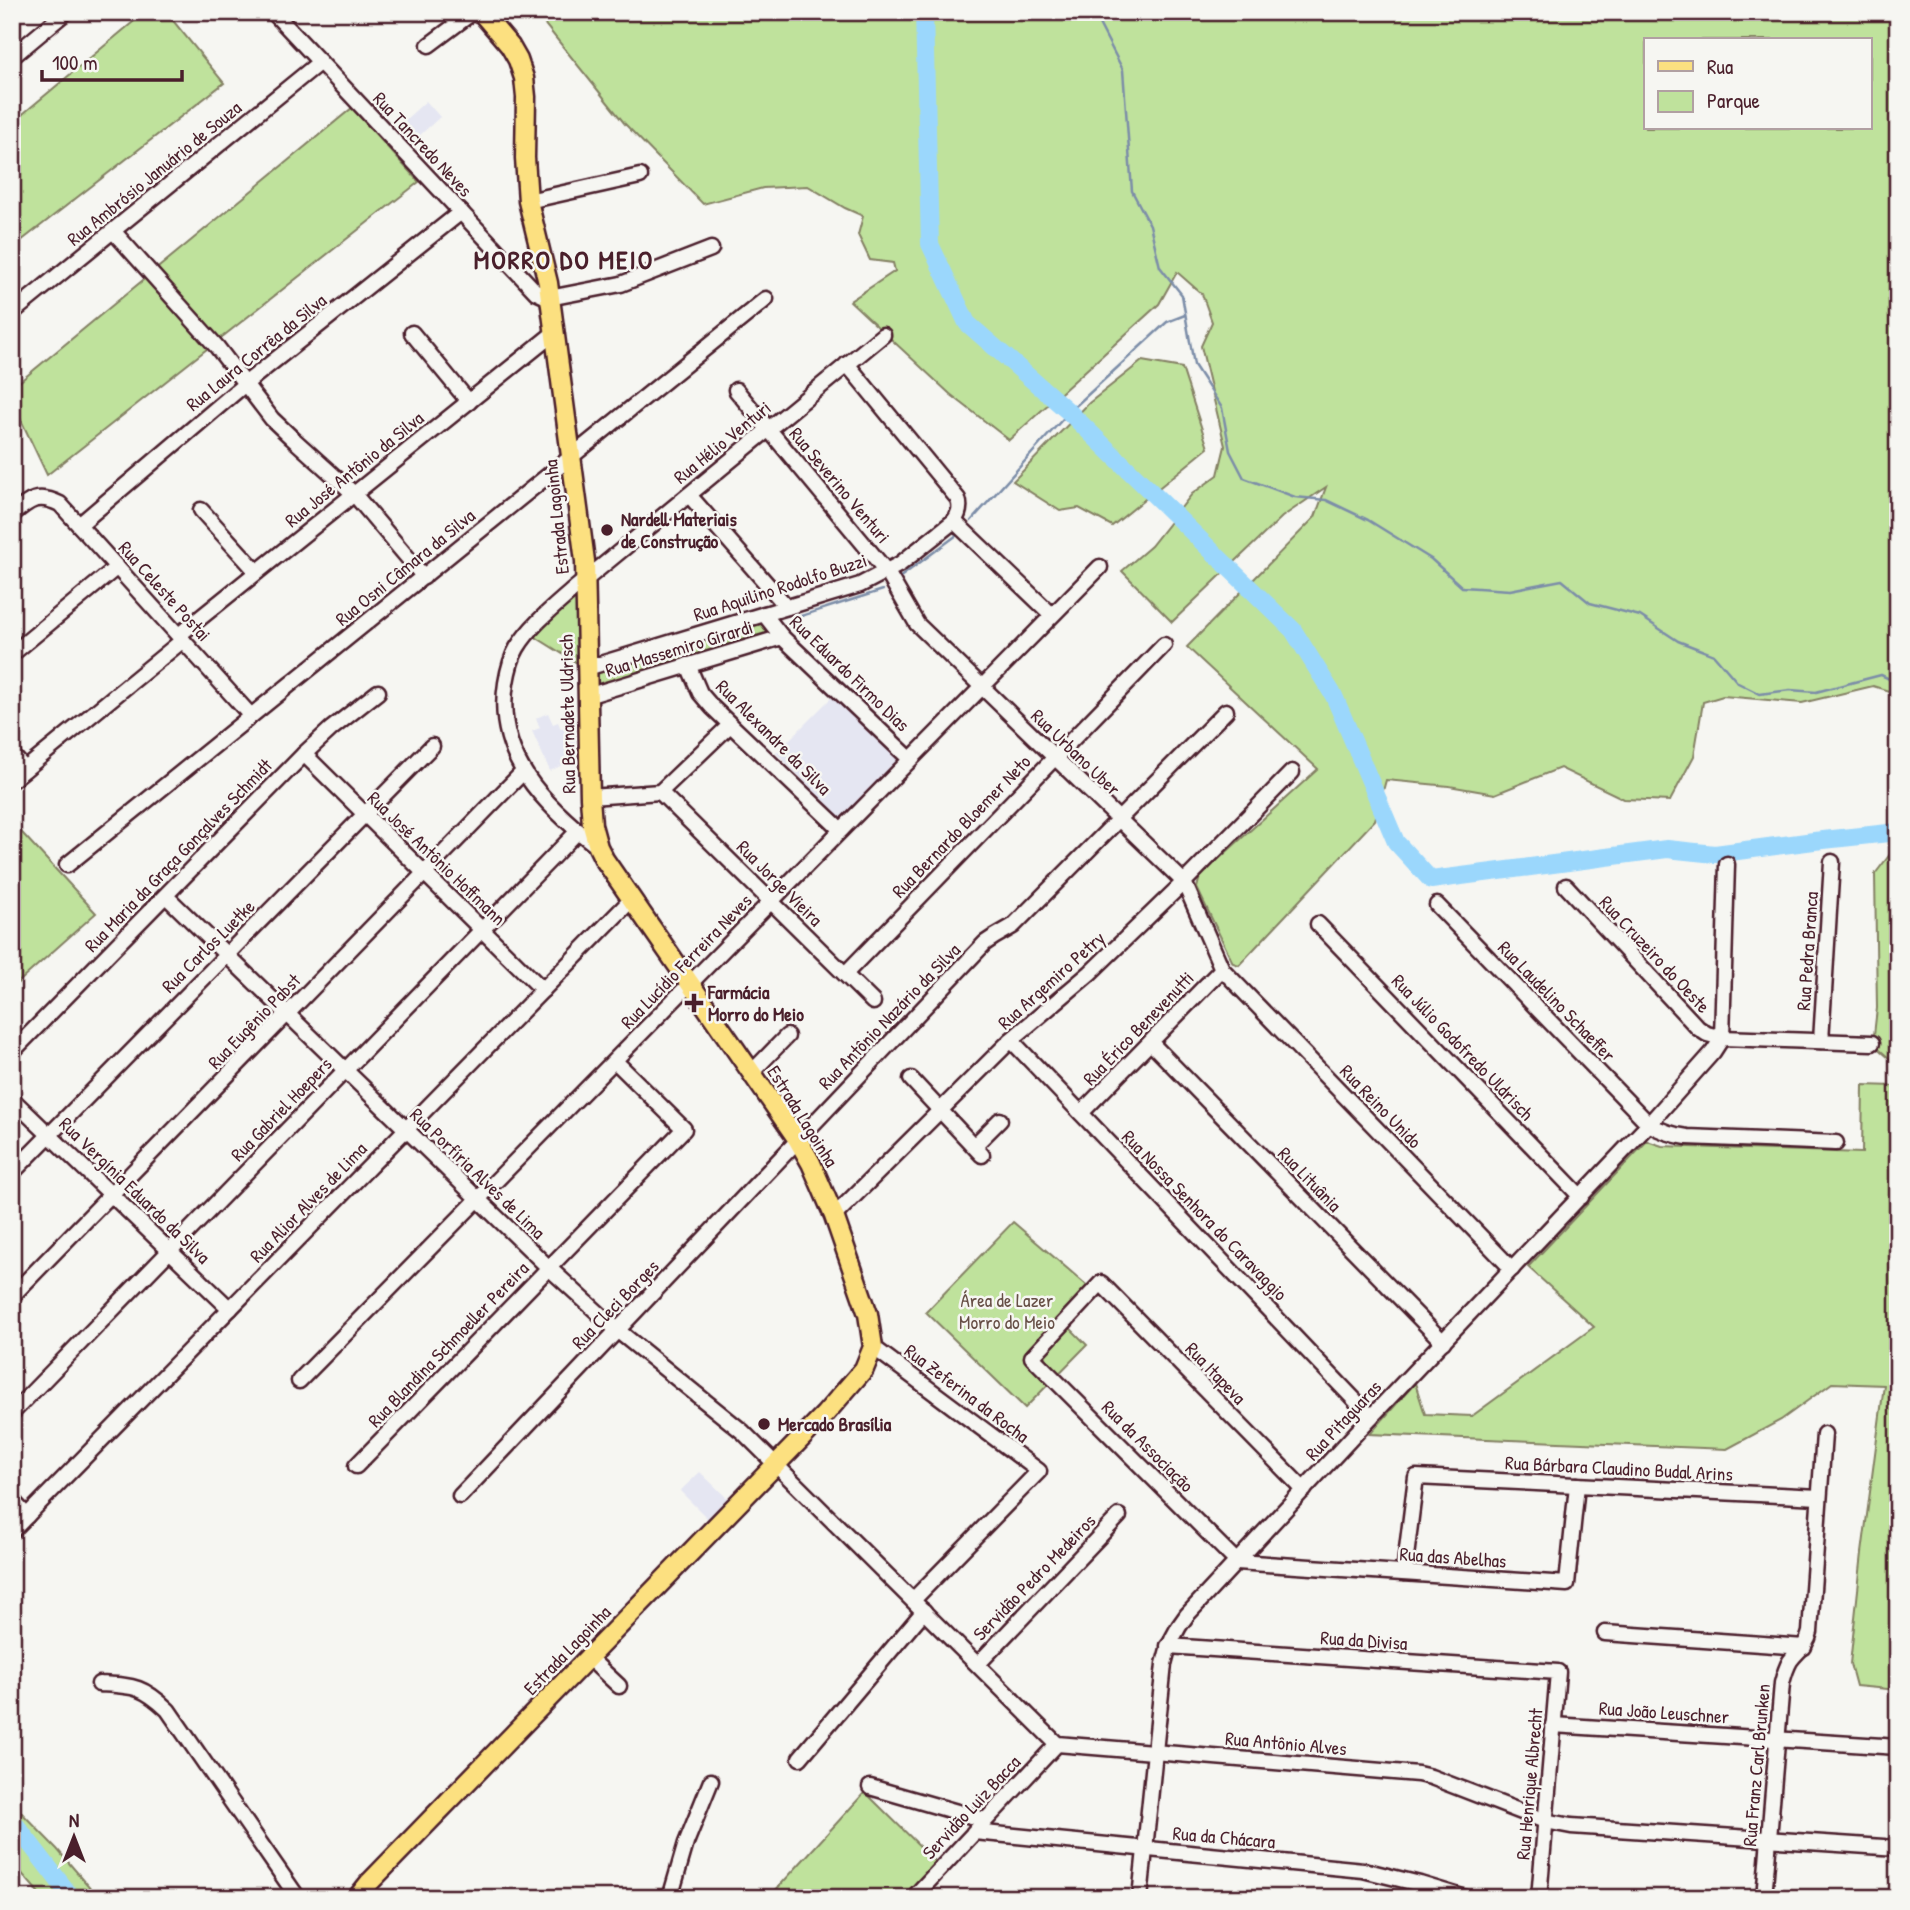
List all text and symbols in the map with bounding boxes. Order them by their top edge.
scale bar [42,38,182,82]
legend [1644,38,1871,130]
text: 100 m [52,48,98,77]
text: Rua [1707,52,1733,81]
street label: Rua Tancredo Neves [368,86,478,202]
text: Parque [1707,86,1760,115]
street label: Rua Ambrósio Januário de Souza [61,94,247,251]
district label: MORRO DO MEIO [474,242,654,277]
street label: Rua Laura Corrêa da Silva [180,287,332,417]
street label: Rua Hélio Venturi [668,395,776,489]
street label: Rua José Antônio da Silva [279,405,429,533]
street label: Rua Severino Venturi [784,421,896,549]
street label: Estrada Lagoinha [537,458,575,576]
street label: Rua Osni Câmara da Silva [330,502,481,631]
place label: Nardell Materiais de Construção [621,506,738,554]
marker: Nardell Materiais de Construção [599,522,615,538]
street label: Rua Celeste Postai [113,535,217,647]
street label: Rua Aquilino Rodolfo Buzzi [690,547,870,627]
street label: Rua Eduardo Firmo Dias [784,609,916,737]
street label: Rua Massemiro Girardi [602,613,756,683]
street label: Rua Bernadete Uldrisch [553,634,581,794]
street label: Rua Alexandre da Silva [711,674,838,801]
street label: Rua Urbano Uber [1026,703,1127,802]
street label: Rua Bernardo Bloemer Neto [886,749,1036,903]
street label: Rua Maria da Graça Gonçalves Schmidt [78,752,278,957]
street label: Rua José Antônio Hoffmann [362,785,512,931]
street label: Rua Jorge Vieira [731,834,829,932]
street label: Rua Lucídio Ferreira Neves [615,888,757,1034]
street label: Rua Cruzeiro do Oeste [1594,890,1717,1019]
street label: Rua Pedra Branca [1790,890,1824,1011]
street label: Rua Carlos Luetke [156,893,261,998]
street label: Rua Argemiro Petry [992,925,1110,1035]
street label: Rua Laudelino Schaeffer [1492,935,1622,1068]
street label: Rua Antônio Nazário da Silva [812,937,966,1095]
street label: Rua Érico Benevenutti [1077,965,1199,1091]
street label: Rua Eugênio Pabst [202,967,306,1074]
street label: Rua Júlio Godofredo Uldrisch [1386,968,1540,1126]
place label: Farmácia Morro do Meio [707,979,804,1027]
marker: Farmácia Morro do Meio [686,995,702,1011]
street label: Rua Gabriel Hoepers [225,1051,337,1167]
street label: Rua Reino Unido [1334,1058,1428,1154]
street label: Estrada Lagoinha [761,1060,845,1172]
street label: Rua Porfíria Alves de Lima [405,1102,552,1245]
street label: Rua Vergínia Eduardo da Silva [54,1111,217,1270]
street label: Rua Nossa Senhora do Caravaggio [1117,1124,1294,1306]
street label: Rua Alior Alves de Lima [244,1136,373,1268]
street label: Rua Lituânia [1272,1141,1348,1218]
street label: Rua Cleci Borges [566,1254,664,1354]
street label: Rua Blandina Schmoeller Pereira [362,1255,535,1433]
park label: Área de Lazer Morro do Meio [959,1287,1055,1335]
street label: Rua Itapeva [1180,1336,1253,1410]
street label: Rua Zeferina da Rocha [899,1338,1035,1449]
street label: Rua Pitaguaras [1299,1374,1387,1466]
street label: Rua da Associação [1096,1394,1200,1498]
place label: Mercado Brasília [778,1411,892,1437]
marker: Mercado Brasília [756,1416,772,1432]
street label: Rua Bárbara Claudino Budal Arins [1505,1449,1733,1487]
street label: Servidão Pedro Medeiros [967,1508,1101,1646]
street label: Rua das Abelhas [1399,1540,1507,1574]
street label: Estrada Lagoinha [518,1599,617,1700]
street label: Rua da Divisa [1320,1624,1409,1656]
street label: Rua Franz Carl Brunken [1736,1683,1776,1847]
street label: Rua João Leuschner [1598,1694,1731,1730]
street label: Rua Henrique Albrecht [1509,1707,1549,1861]
street label: Rua Antônio Alves [1224,1725,1348,1761]
street label: Servidão Luiz Bacca [916,1749,1026,1865]
north arrow [38,1801,108,1871]
text: N [69,1807,79,1833]
street label: Rua da Chácara [1172,1820,1277,1854]

